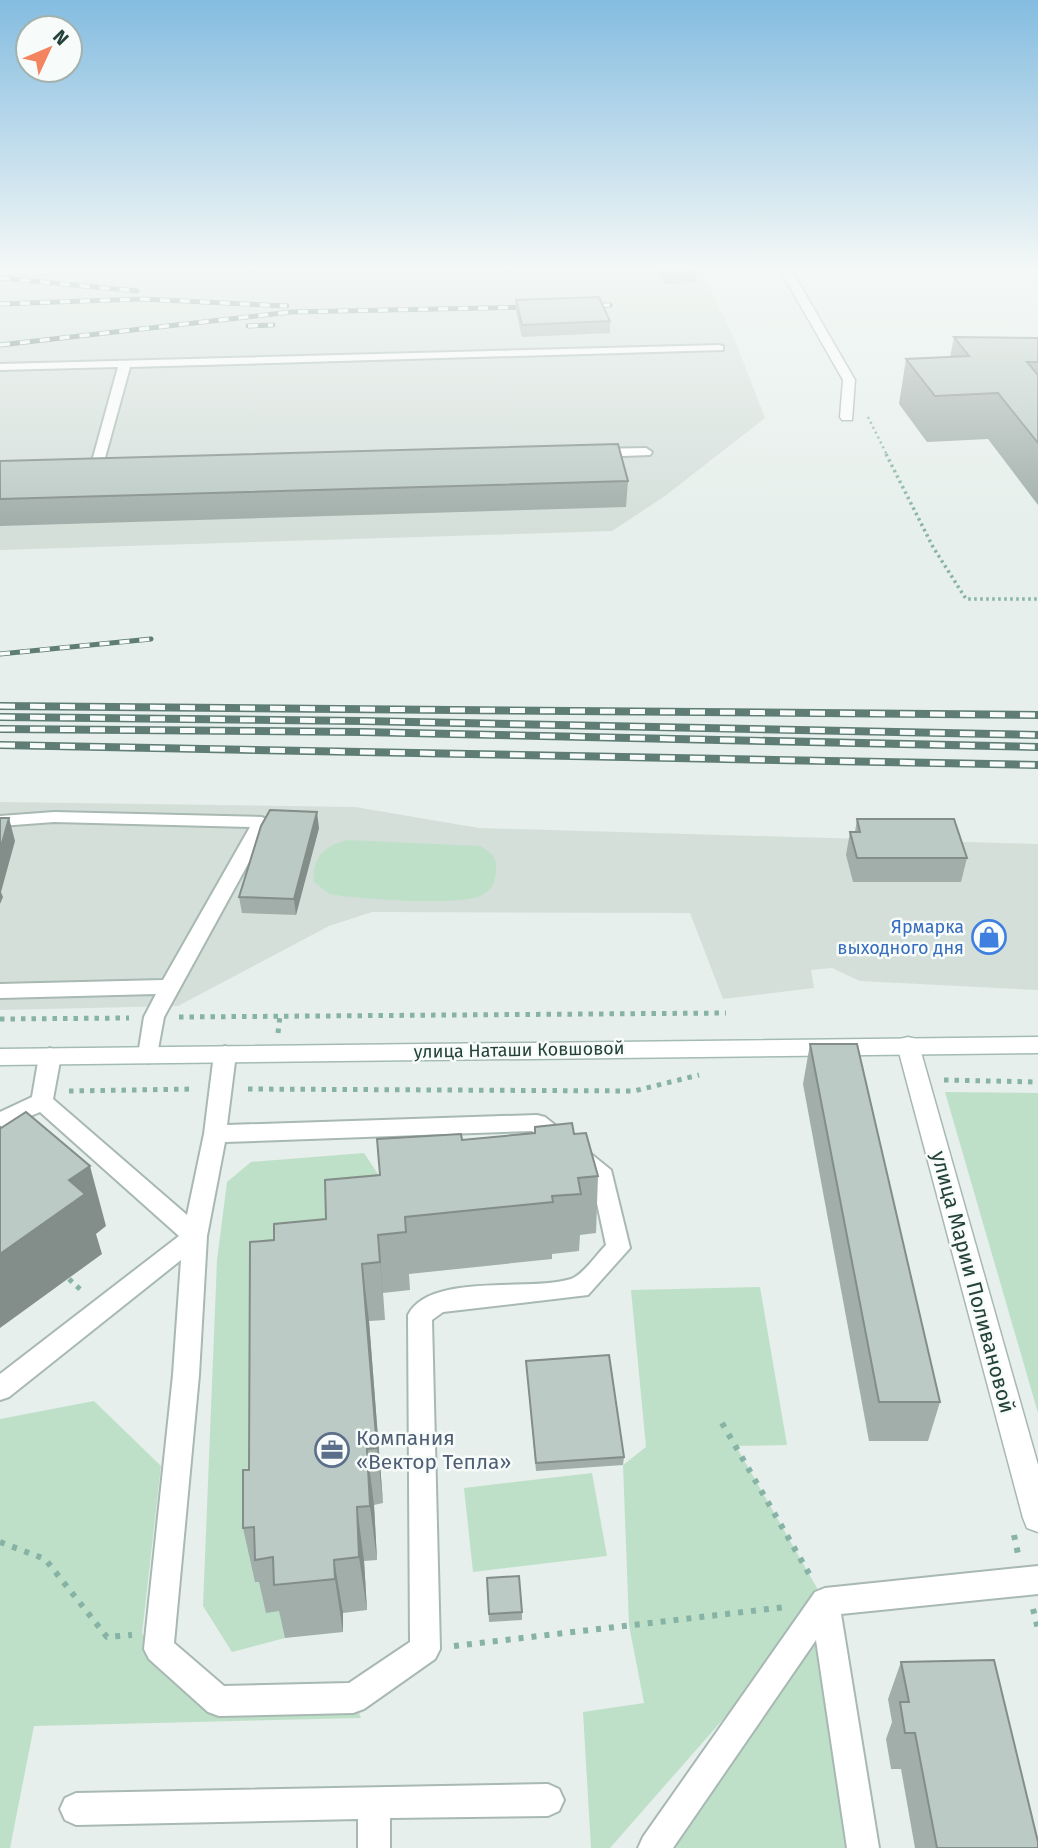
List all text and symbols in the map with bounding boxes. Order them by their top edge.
north arrow [14,14,84,84]
text: N [48,25,74,50]
place label: Ярмарка выходного дня [837,916,964,959]
shop icon: Ярмарка выходного дня [970,918,1008,956]
street label: улица Наташи Ковшовой [413,1037,625,1063]
street label: улица Марии Поливановой [925,1148,1021,1416]
place label: Компания «Вектор Тепла» [356,1425,511,1475]
office icon: Компания «Вектор Тепла» [313,1431,351,1469]

